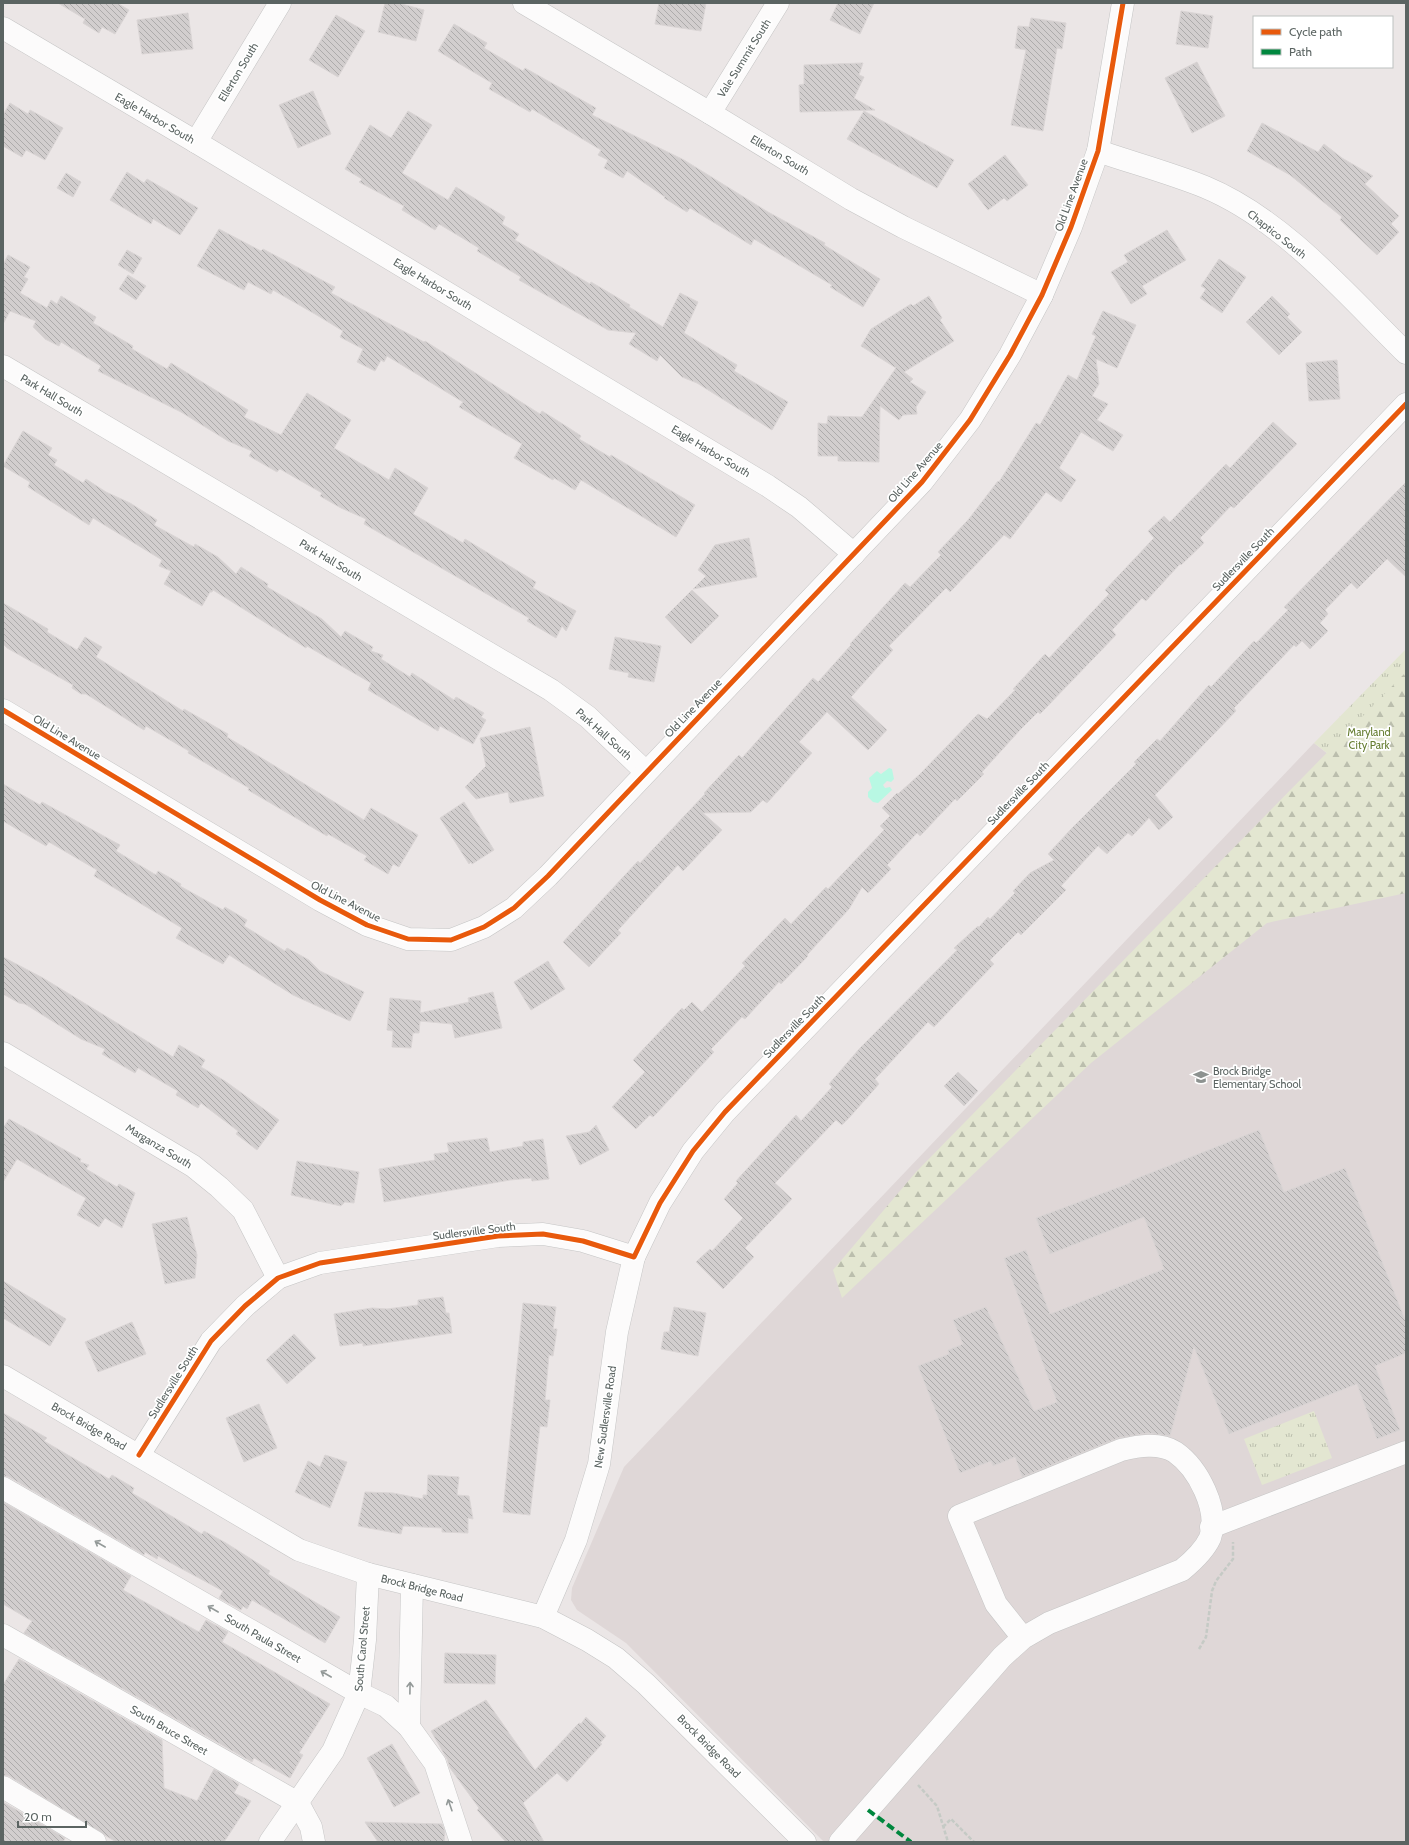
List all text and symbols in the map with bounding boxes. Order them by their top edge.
street label: Vale Summit South [714,16,774,100]
legend [1253,16,1393,68]
text: Cycle path [1289,24,1342,39]
street label: Ellerton South [215,40,261,104]
text: Path [1289,44,1312,59]
street label: Eagle Harbor South [113,89,197,147]
street label: Ellerton South [748,132,812,178]
street label: Old Line Avenue [1051,156,1091,233]
street label: Chaptico South [1245,206,1309,262]
street label: Eagle Harbor South [391,255,475,313]
street label: Park Hall South [18,371,86,419]
street label: Eagle Harbor South [669,422,753,480]
street label: Old Line Avenue [885,438,946,505]
street label: Sudlersville South [1209,524,1277,594]
street label: Park Hall South [297,536,365,584]
street label: Old Line Avenue [661,675,725,740]
street label: Park Hall South [573,705,635,763]
street label: Old Line Avenue [31,711,104,763]
park label: Maryland City Park [1347,725,1391,752]
street label: Sudlersville South [984,758,1052,828]
street label: Old Line Avenue [309,877,384,925]
street label: Sudlersville South [760,991,828,1061]
place label: Brock Bridge Elementary School [1213,1064,1302,1091]
school or university icon: Brock Bridge Elementary School [1192,1068,1210,1086]
street label: Marganza South [123,1121,195,1171]
street label: Sudlersville South [432,1219,516,1243]
street label: Sudlersville South [145,1343,201,1421]
street label: New Sudlersville Road [591,1365,619,1469]
street label: Brock Bridge Road [49,1399,129,1453]
one-way arrow [94,1539,106,1547]
street label: Brock Bridge Road [379,1571,465,1605]
one-way arrow [207,1604,219,1612]
street label: South Carol Street [351,1606,373,1692]
street label: South Paula Street [222,1610,304,1666]
one-way arrow [320,1669,332,1677]
one-way arrow [406,1682,414,1695]
street label: South Bruce Street [128,1702,211,1758]
street label: Brock Bridge Road [674,1711,744,1781]
one-way arrow [446,1798,453,1811]
scale bar [18,1803,86,1829]
text: 20 m [24,1809,52,1824]

